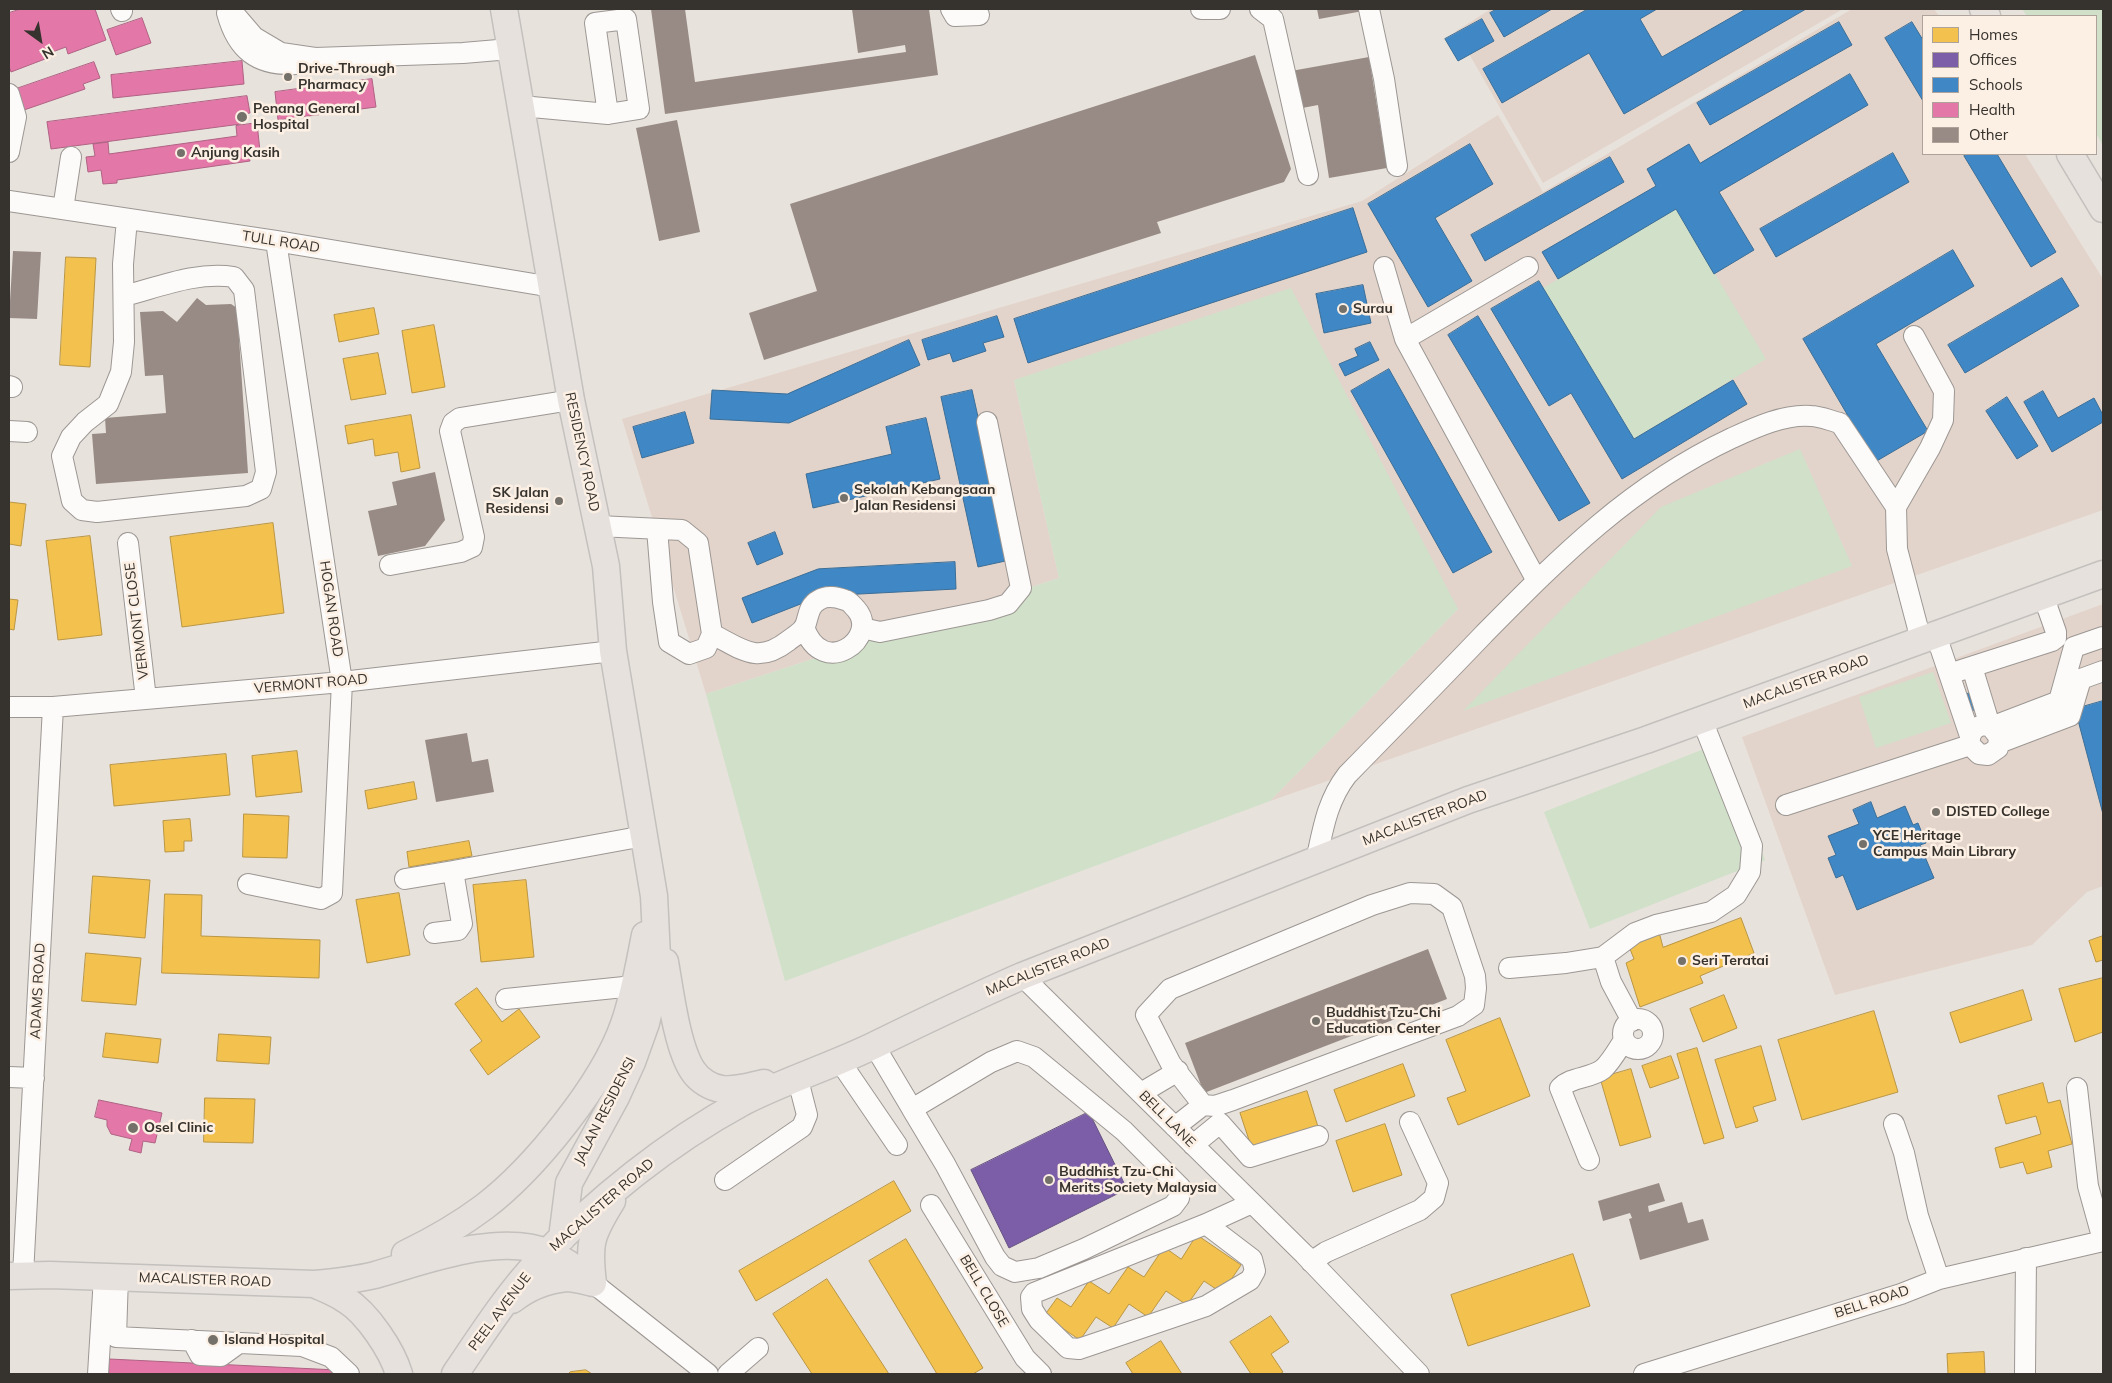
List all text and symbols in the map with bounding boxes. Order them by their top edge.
north arrow [15,15,65,65]
legend [1922,15,2097,155]
text: Homes [1969,25,2018,44]
text: N [39,42,57,63]
text: Offices [1969,50,2017,69]
place label: Drive-Through Pharmacy [298,61,395,94]
marker: Drive-Through Pharmacy [282,71,294,83]
text: Schools [1969,75,2023,94]
text: Health [1969,100,2015,119]
place label: Penang General Hospital [253,101,360,134]
marker: Penang General Hospital [235,110,249,124]
text: Other [1969,125,2008,144]
place label: Anjung Kasih [191,145,280,161]
marker: Anjung Kasih [175,147,187,159]
street label: TULL ROAD [241,228,321,256]
place label: Surau [1353,301,1393,317]
marker: Surau [1337,303,1349,315]
street label: RESIDENCY ROAD [561,391,603,513]
place label: Sekolah Kebangsaan Jalan Residensi [854,482,995,514]
place label: SK Jalan Residensi [486,485,549,518]
marker: Sekolah Kebangsaan Jalan Residensi [838,492,850,504]
marker: SK Jalan Residensi [553,495,565,507]
street label: HOGAN ROAD [316,560,346,658]
street label: VERMONT CLOSE [122,562,152,680]
street label: MACALISTER ROAD [1741,651,1871,713]
street label: VERMONT ROAD [253,671,369,697]
street label: MACALISTER ROAD [1360,786,1490,850]
place label: DISTED College [1946,804,2050,820]
marker: DISTED College [1930,806,1942,818]
place label: YCE Heritage Campus Main Library [1873,828,2016,860]
marker: YCE Heritage Campus Main Library [1857,838,1869,850]
street label: MACALISTER ROAD [983,934,1113,1000]
street label: ADAMS ROAD [27,942,49,1040]
place label: Seri Teratai [1692,953,1769,969]
marker: Seri Teratai [1676,955,1688,967]
place label: Buddhist Tzu-Chi Education Center [1326,1005,1441,1038]
marker: Buddhist Tzu-Chi Education Center [1310,1015,1322,1027]
street label: JALAN RESIDENSI [571,1054,639,1168]
street label: BELL LANE [1135,1087,1199,1151]
place label: Osel Clinic [144,1120,213,1136]
marker: Osel Clinic [126,1121,140,1135]
street label: MACALISTER ROAD [546,1155,658,1255]
place label: Buddhist Tzu-Chi Merits Society Malaysia [1059,1164,1217,1196]
marker: Buddhist Tzu-Chi Merits Society Malaysia [1043,1174,1055,1186]
street label: BELL CLOSE [956,1252,1012,1330]
street label: MACALISTER ROAD [138,1269,272,1291]
street label: PEEL AVENUE [465,1270,535,1354]
street label: BELL ROAD [1832,1282,1912,1322]
place label: Island Hospital [224,1332,324,1348]
marker: Island Hospital [206,1333,220,1347]

